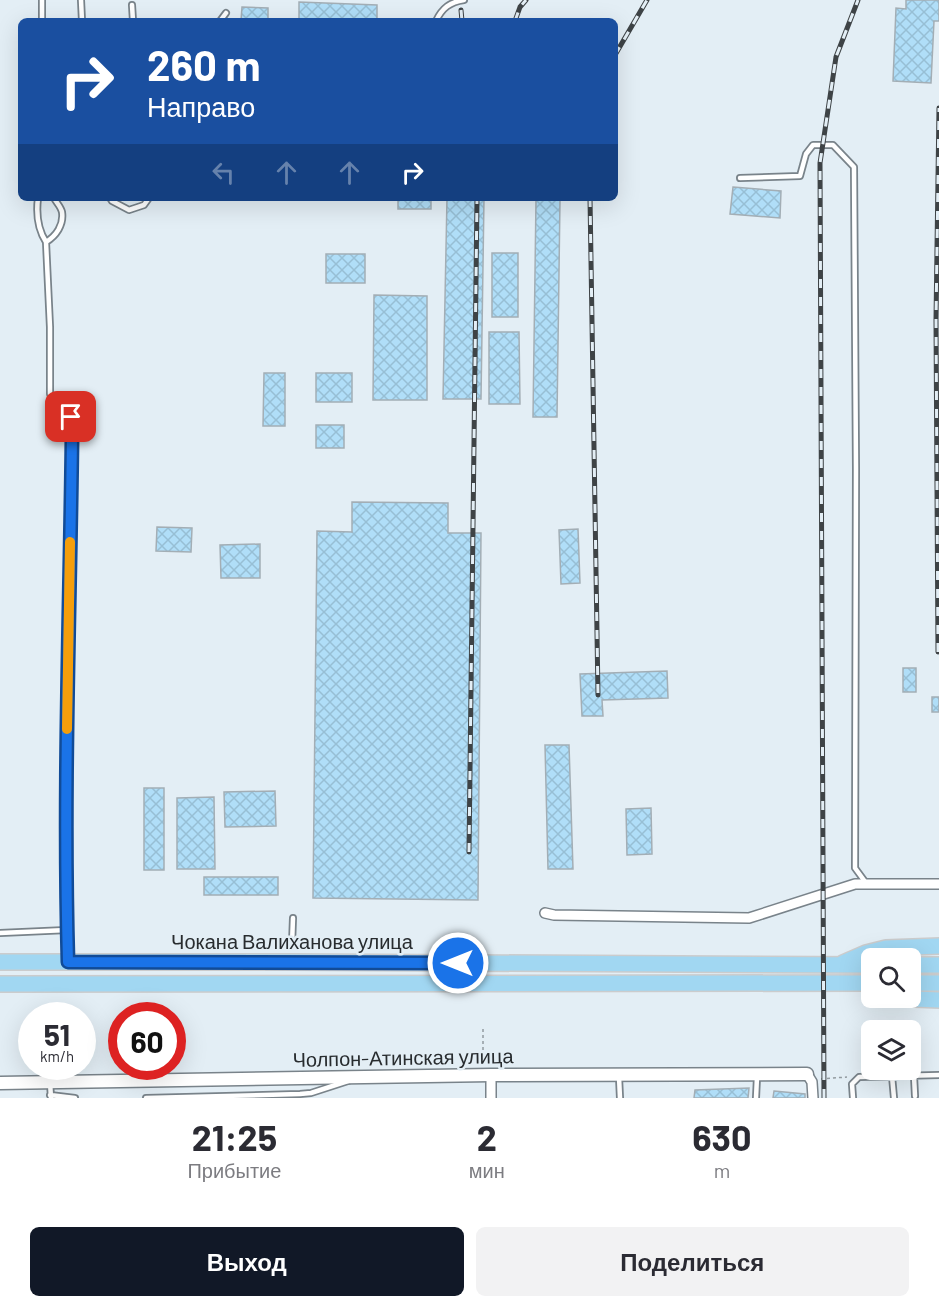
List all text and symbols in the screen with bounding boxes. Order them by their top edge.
text: 260 m [147,39,260,89]
icon: right [48,42,126,120]
text: Направо [147,90,255,122]
icon: left [207,156,240,189]
icon: ahead [270,156,303,189]
icon: ahead [333,156,366,189]
icon: right [396,156,429,189]
pin [45,391,96,442]
icon: arrive [54,400,87,433]
street label: Чокана Валиханова улица [171,929,414,953]
position arrow [426,931,490,995]
map controls [861,948,921,1080]
button: search [861,948,921,1008]
speed limit sign: 60 [108,1002,186,1080]
text: 51 [44,1016,70,1052]
button: layers [861,1020,921,1080]
street label: Чолпон-Атинская улица [292,1043,515,1071]
text: km/h [40,1047,74,1065]
text: 21:25 [192,1115,277,1158]
text: 2 [477,1115,497,1158]
text: 630 [692,1115,752,1158]
text: Прибытие [187,1158,281,1182]
text: мин [469,1158,505,1182]
text: m [714,1158,730,1182]
button: Выход [30,1227,464,1296]
button: Поделиться [476,1227,909,1296]

